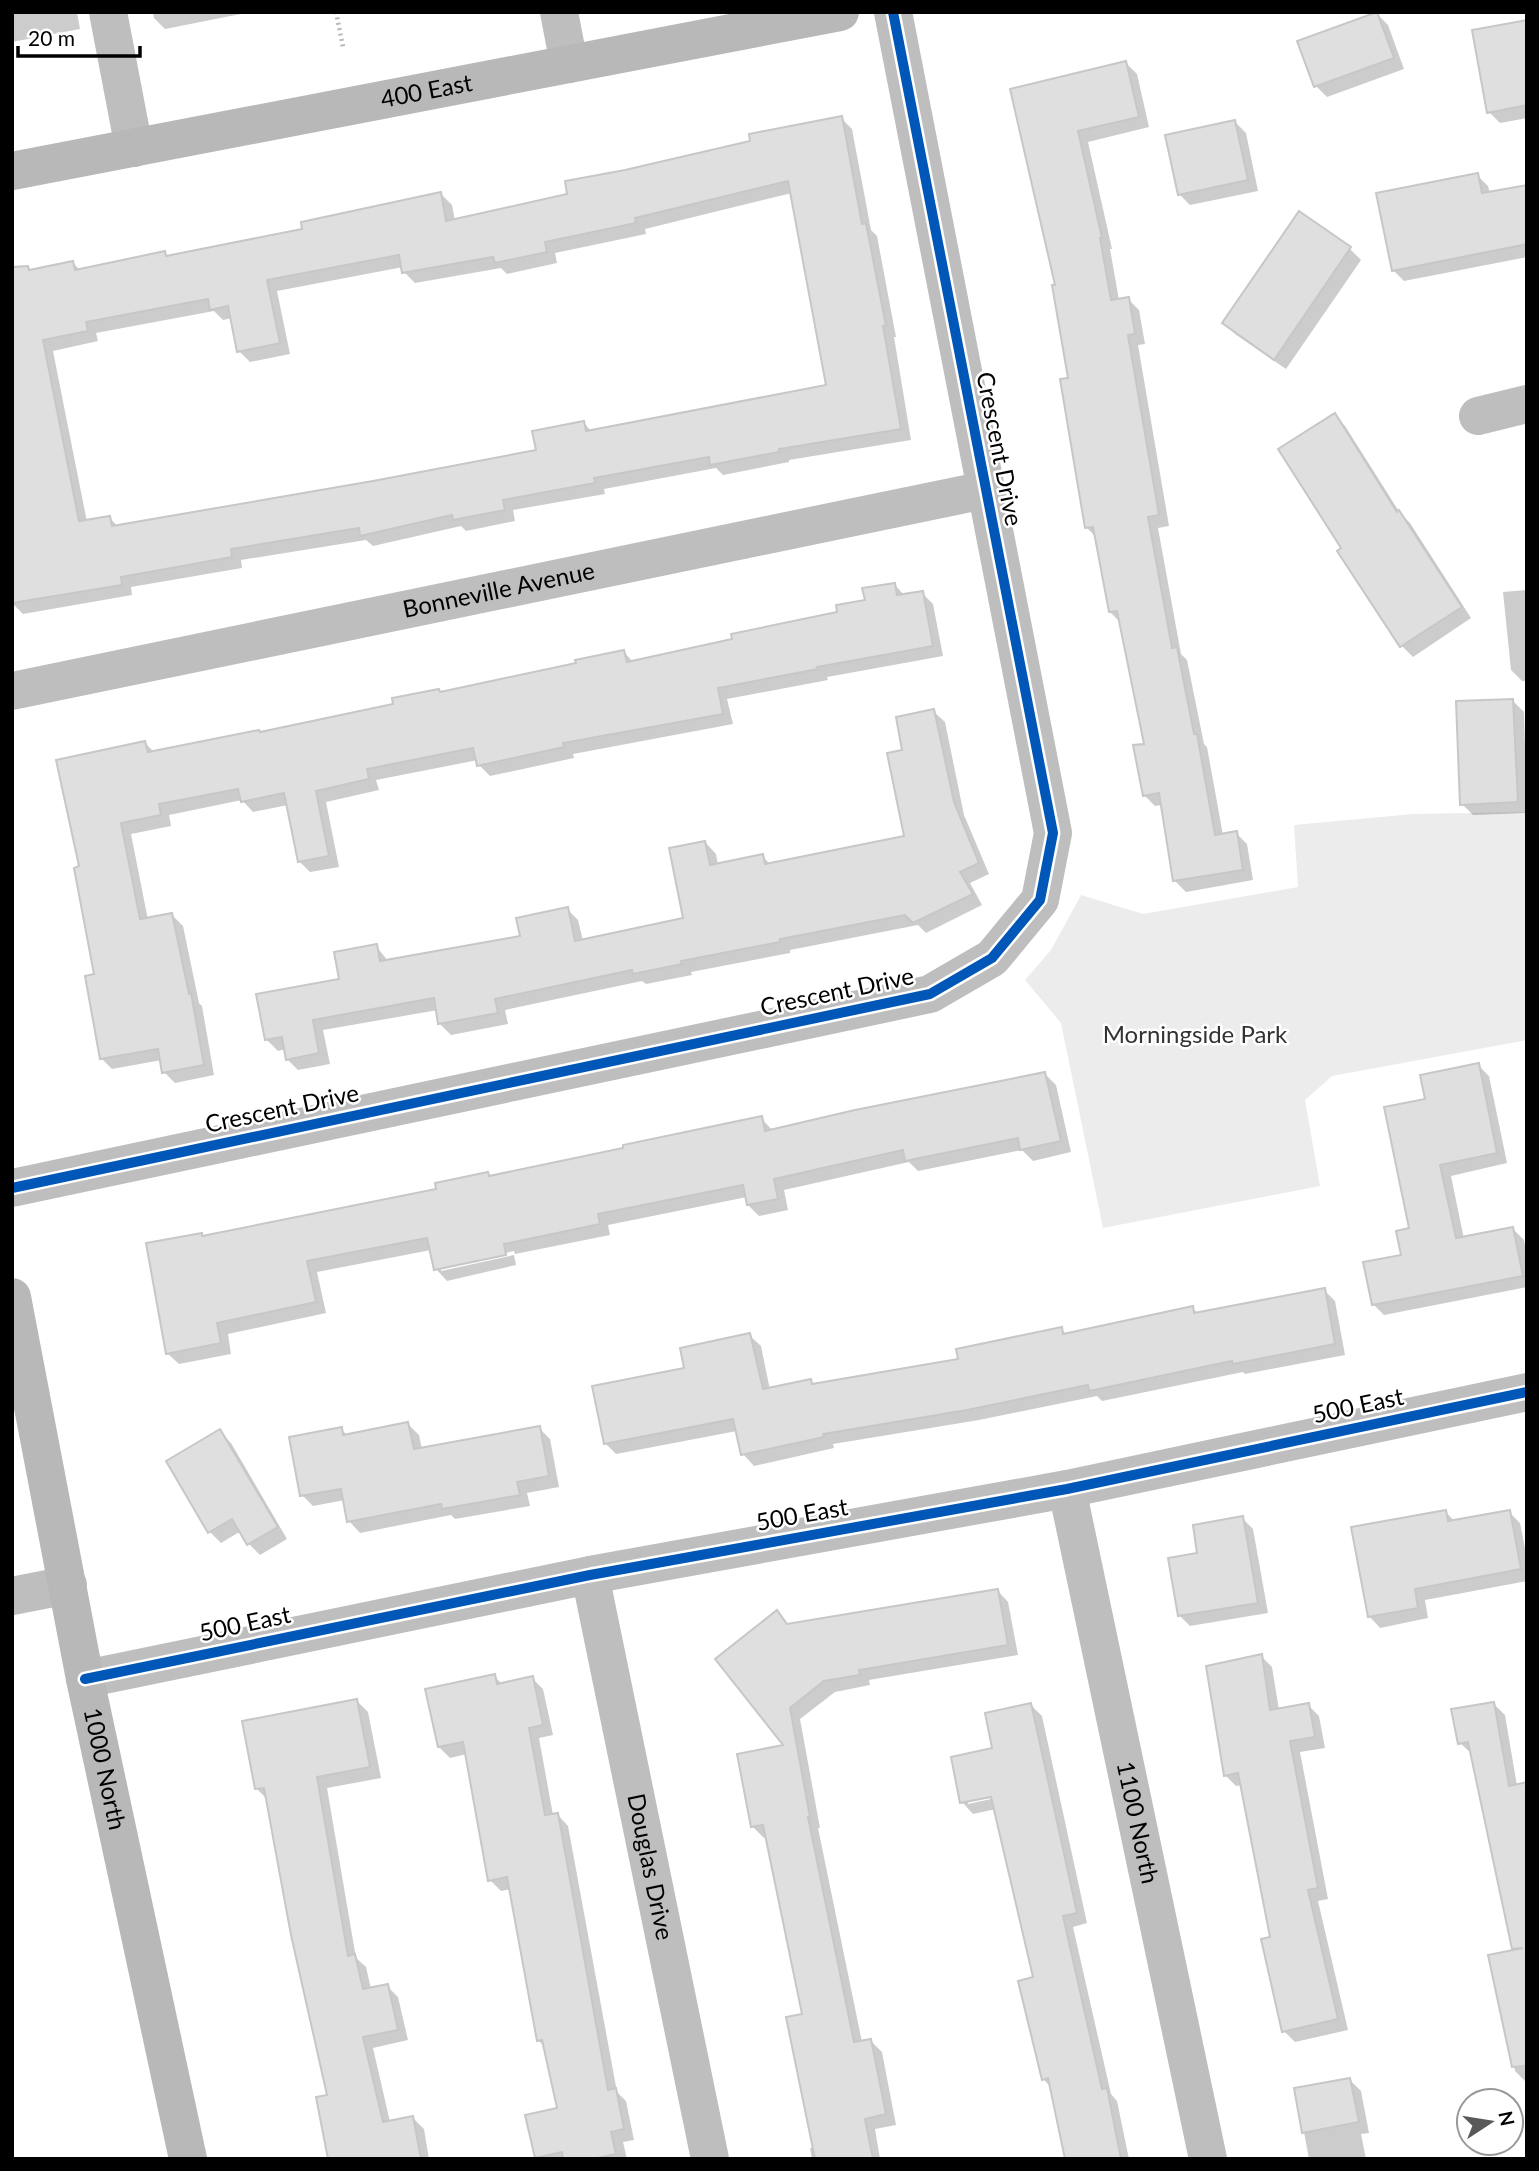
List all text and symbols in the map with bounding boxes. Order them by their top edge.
scale bar [18,14,140,58]
text: 20 m [28,25,75,50]
street label: 400 East [378,67,475,113]
street label: Crescent Drive [971,369,1030,528]
street label: Bonneville Avenue [400,555,597,623]
street label: Crescent Drive [757,960,916,1021]
park label: Morningside Park [1103,1019,1288,1048]
street label: Crescent Drive [202,1077,361,1138]
street label: 500 East [1309,1381,1406,1428]
street label: 500 East [754,1491,850,1536]
street label: 500 East [196,1599,293,1646]
street label: 1000 North [79,1705,133,1832]
street label: 1100 North [1112,1759,1166,1886]
street label: Douglas Drive [622,1791,681,1943]
north arrow [1455,2087,1525,2157]
text: N [1494,2109,1520,2128]

